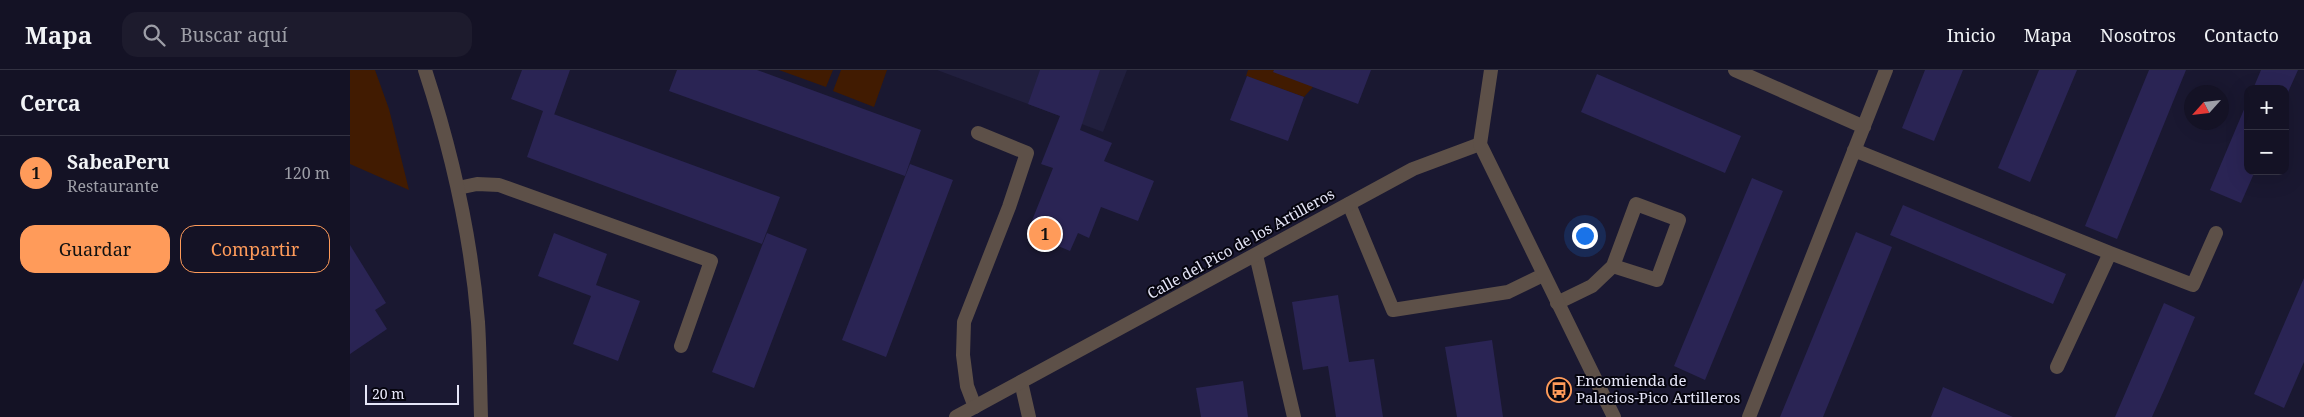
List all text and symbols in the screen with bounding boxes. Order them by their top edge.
search box [122,12,472,57]
text: Mapa [25,18,92,51]
icon: search [140,21,168,49]
text: Buscar aquí [180,22,288,48]
text: Inicio [1947,23,1996,47]
text: Mapa [2024,23,2072,47]
text: Nosotros [2100,23,2176,47]
text: Contacto [2204,23,2279,47]
north arrow [2184,85,2229,130]
map controls [2244,85,2289,175]
button: + [2244,85,2289,130]
text: Cerca [20,89,81,117]
button: − [2244,130,2289,175]
text: SabeaPeru [67,149,170,175]
text: 1 [31,162,41,184]
text: 120 m [284,162,330,184]
text: Restaurante [67,175,159,197]
street label: Calle del Pico de los Artilleros [1143,183,1338,303]
pin: 1 [1029,215,1061,253]
your location [1572,223,1598,249]
button: Guardar [20,225,170,273]
button: Compartir [180,225,330,273]
place label: Encomienda de Palacios-Pico Artilleros [1576,370,1740,407]
bus stop icon: Encomienda de Palacios-Pico Artilleros [1546,377,1572,403]
scale bar [365,382,459,405]
text: 20 m [372,384,405,403]

